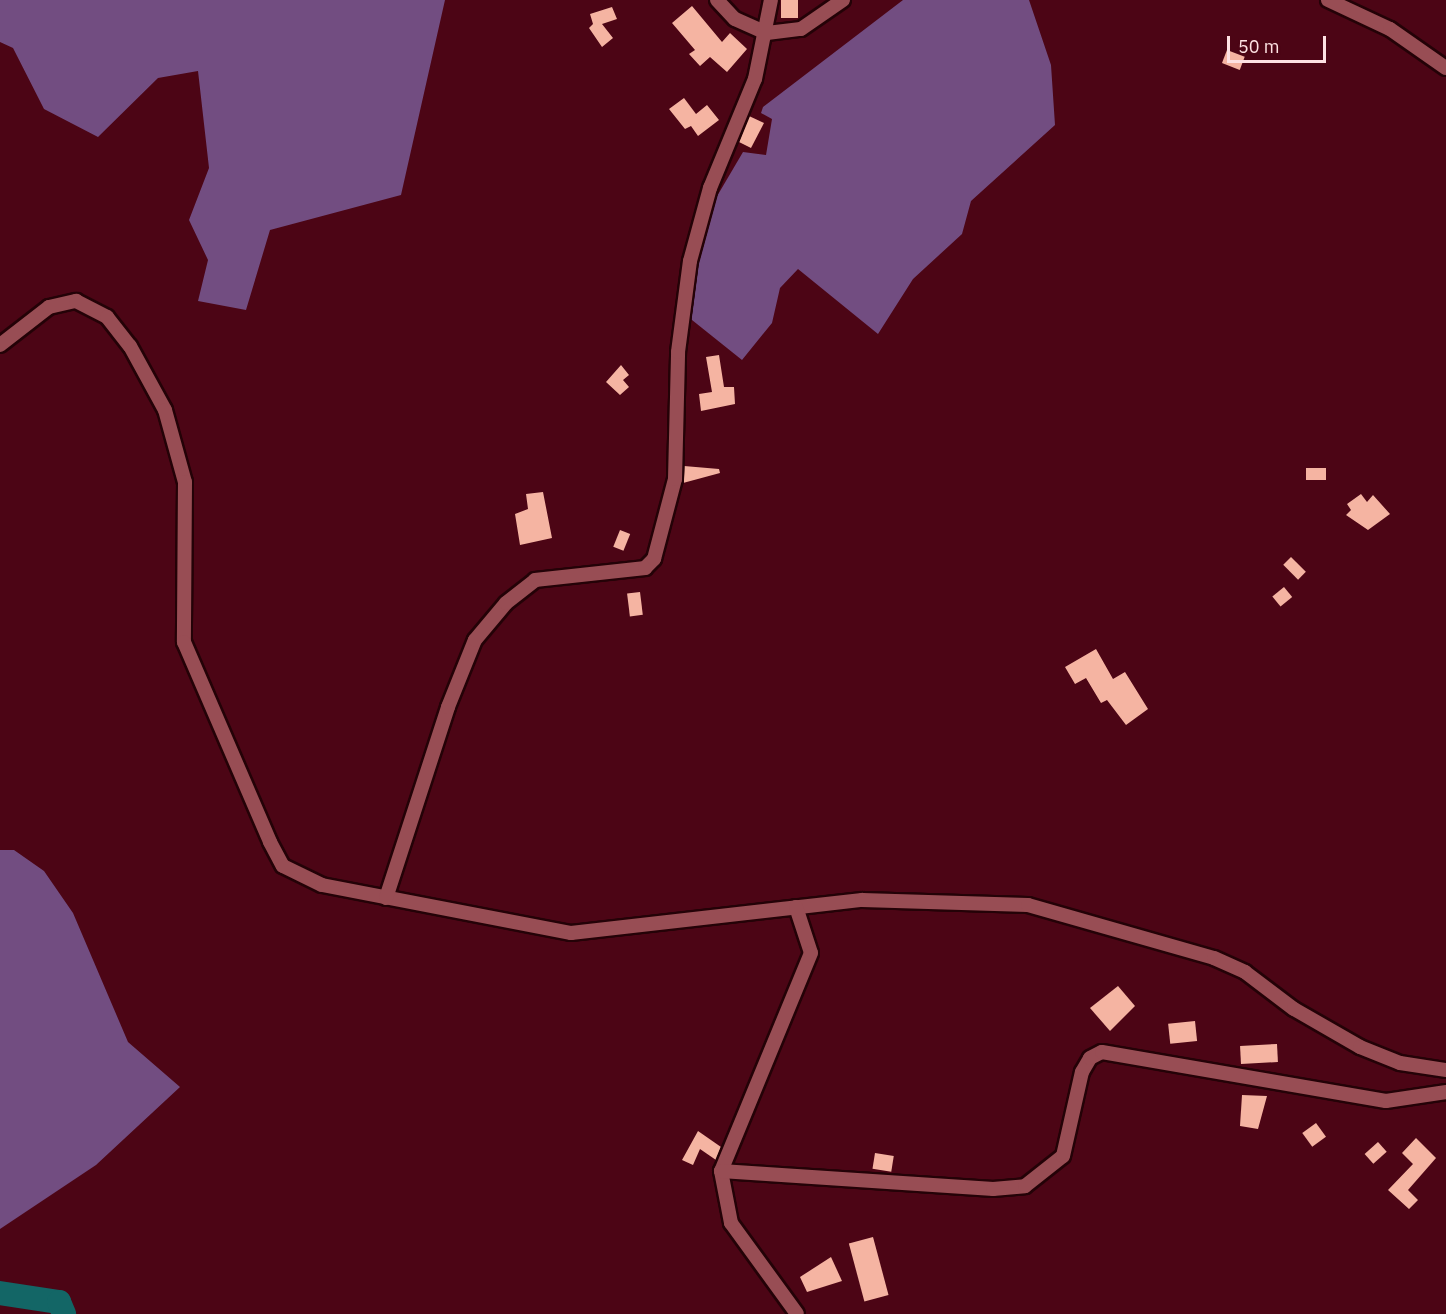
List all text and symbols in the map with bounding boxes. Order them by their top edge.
scale bar [1230,24,1329,62]
text: 50 m [1238,35,1280,58]

